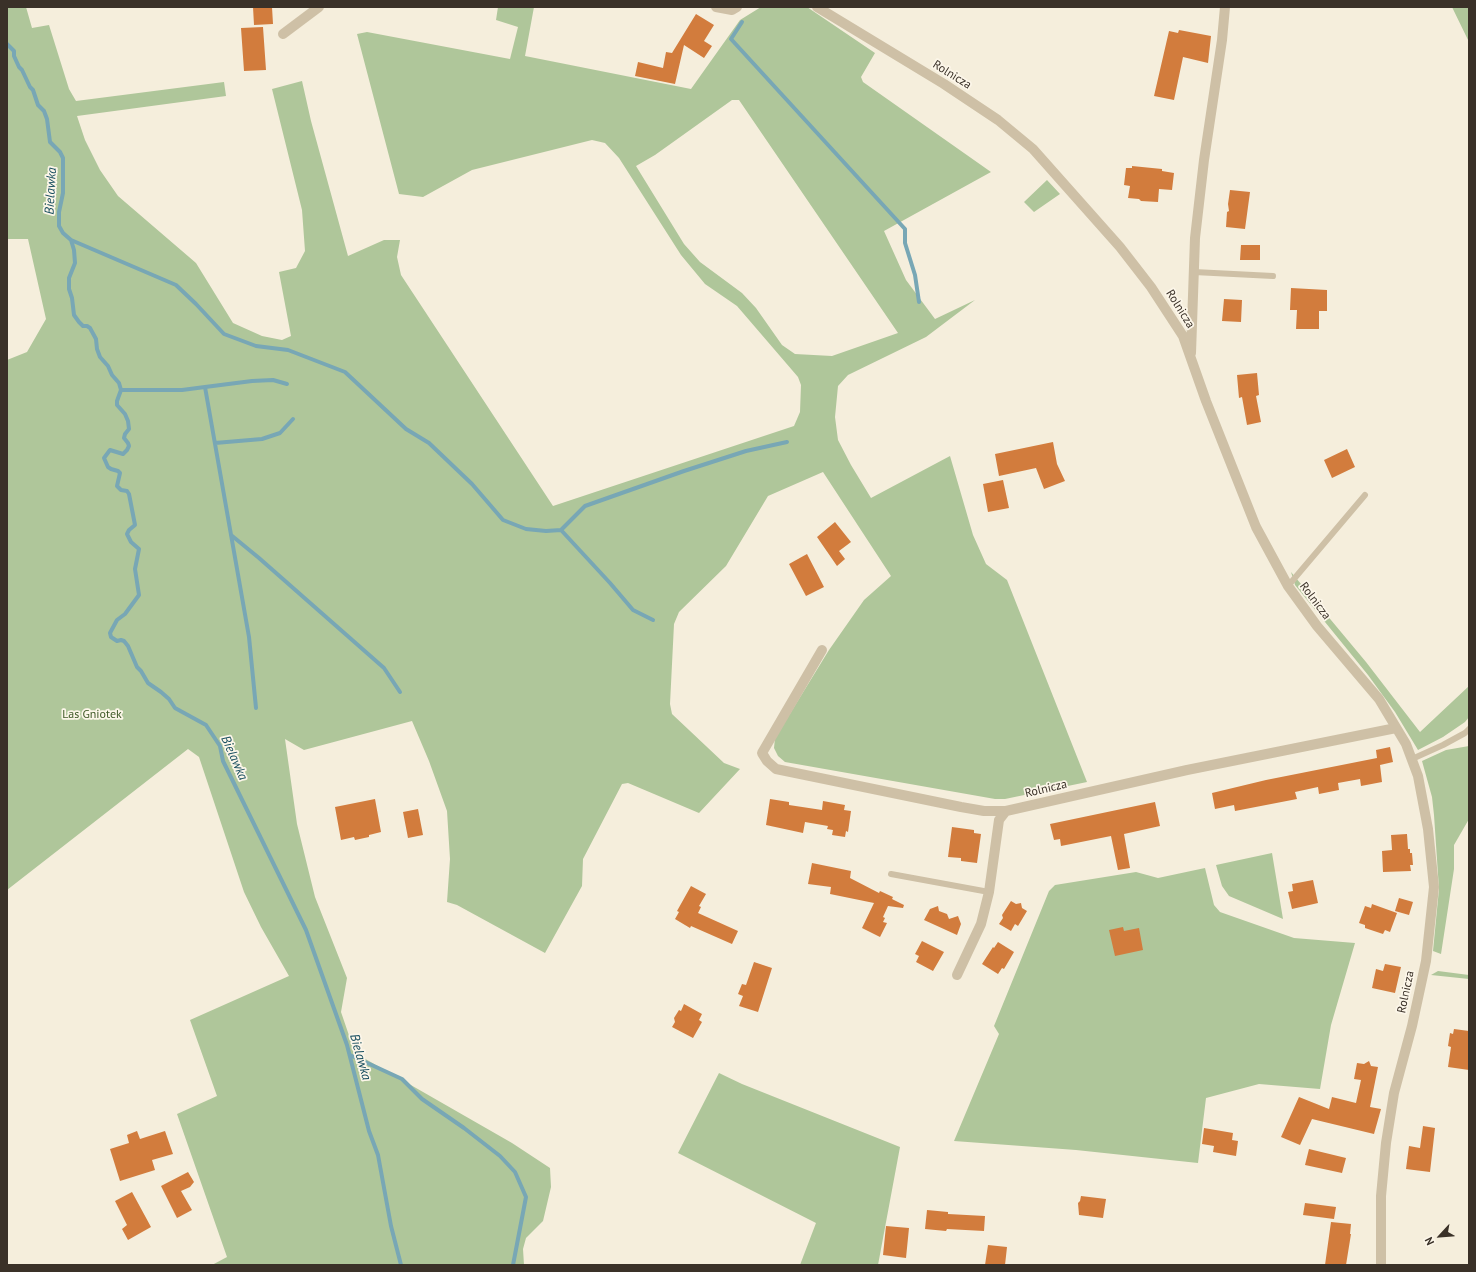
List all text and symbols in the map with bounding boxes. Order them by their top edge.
street label: Rolnicza [930,58,974,92]
water label: Bielawka [42,167,60,215]
street label: Rolnicza [1163,287,1197,331]
street label: Rolnicza [1296,580,1334,622]
park label: Las Gniotek [62,708,122,722]
water label: Bielawka [217,733,251,783]
street label: Rolnicza [1024,777,1068,801]
street label: Rolnicza [1395,970,1417,1014]
water label: Bielawka [346,1032,374,1082]
north arrow [1420,1216,1460,1256]
text: N [1421,1235,1437,1248]

